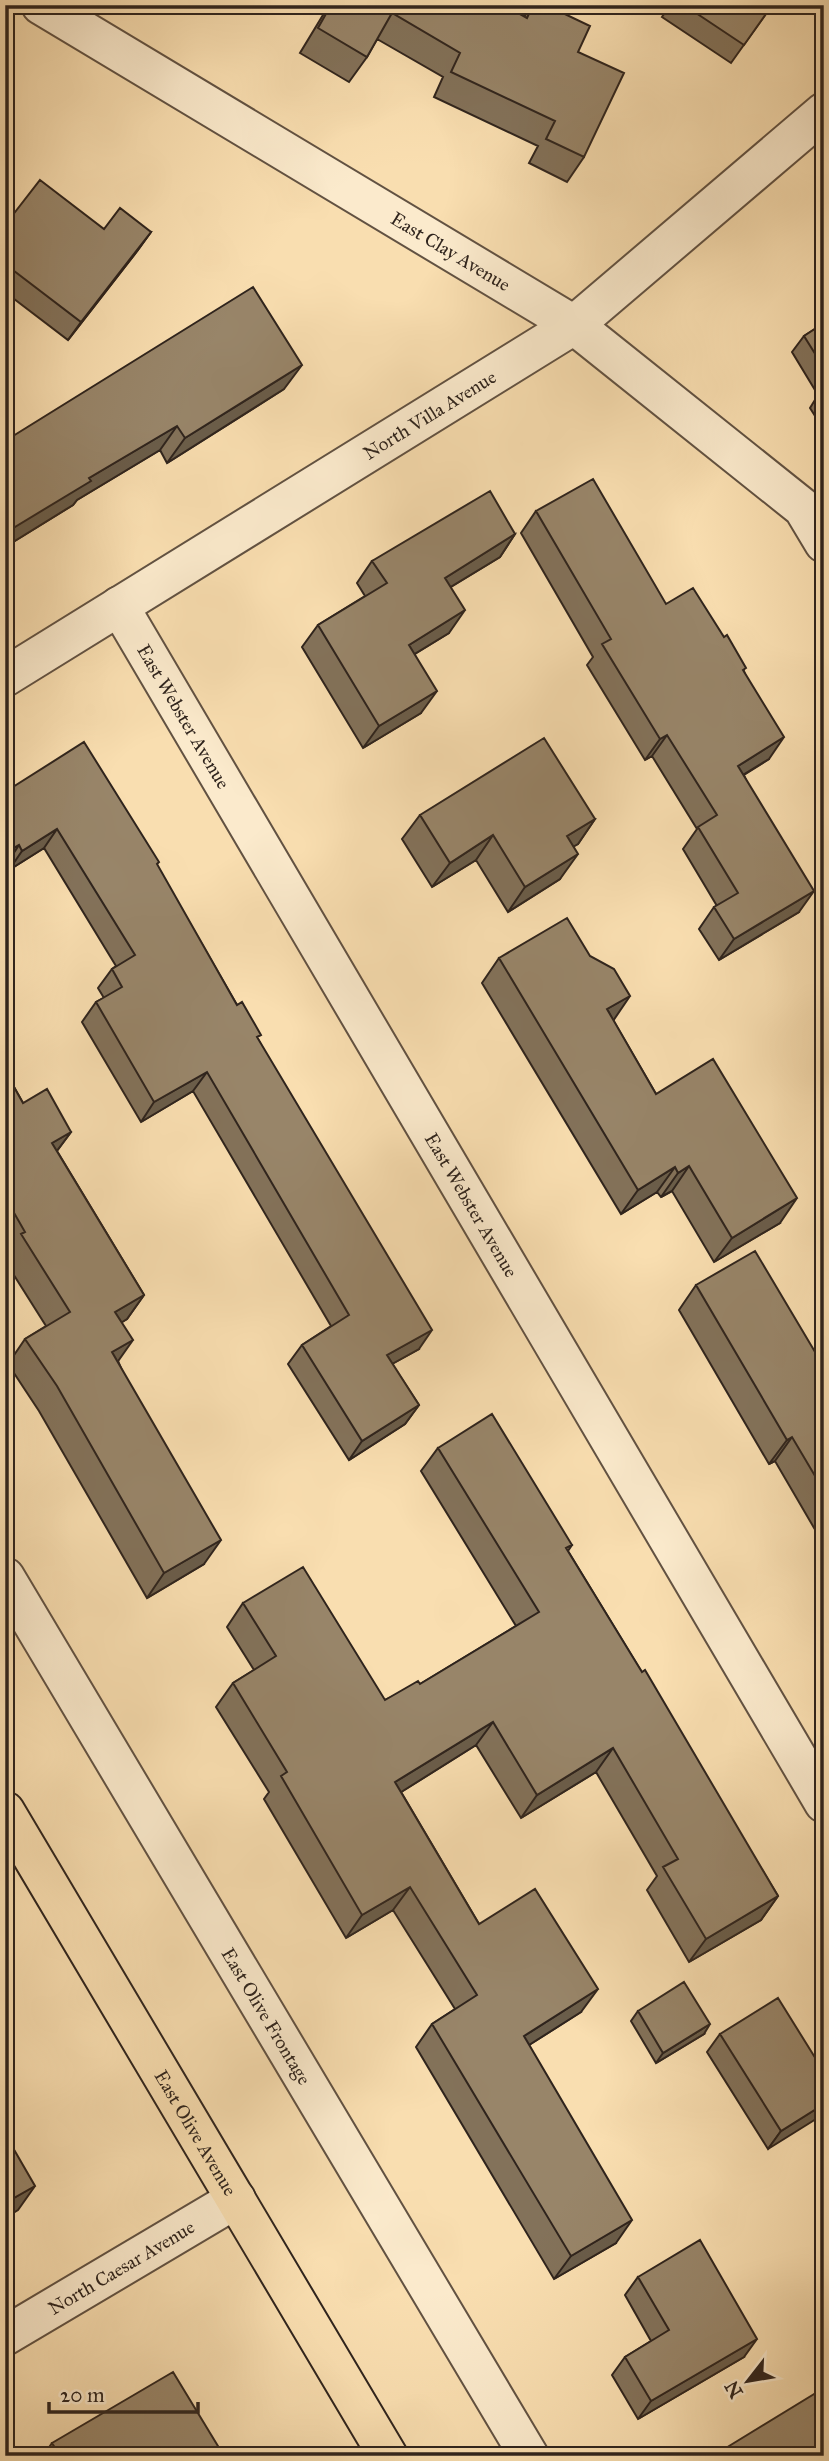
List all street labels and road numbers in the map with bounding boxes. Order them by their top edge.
street label: East Clay Avenue [387,207,515,296]
street label: North Villa Avenue [359,365,500,465]
street label: East Webster Avenue [132,640,235,793]
street label: East Webster Avenue [420,1129,523,1282]
street label: East Olive Frontage [217,1944,316,2089]
street label: East Olive Avenue [149,2066,242,2200]
street label: North Caesar Avenue [44,2215,199,2320]

